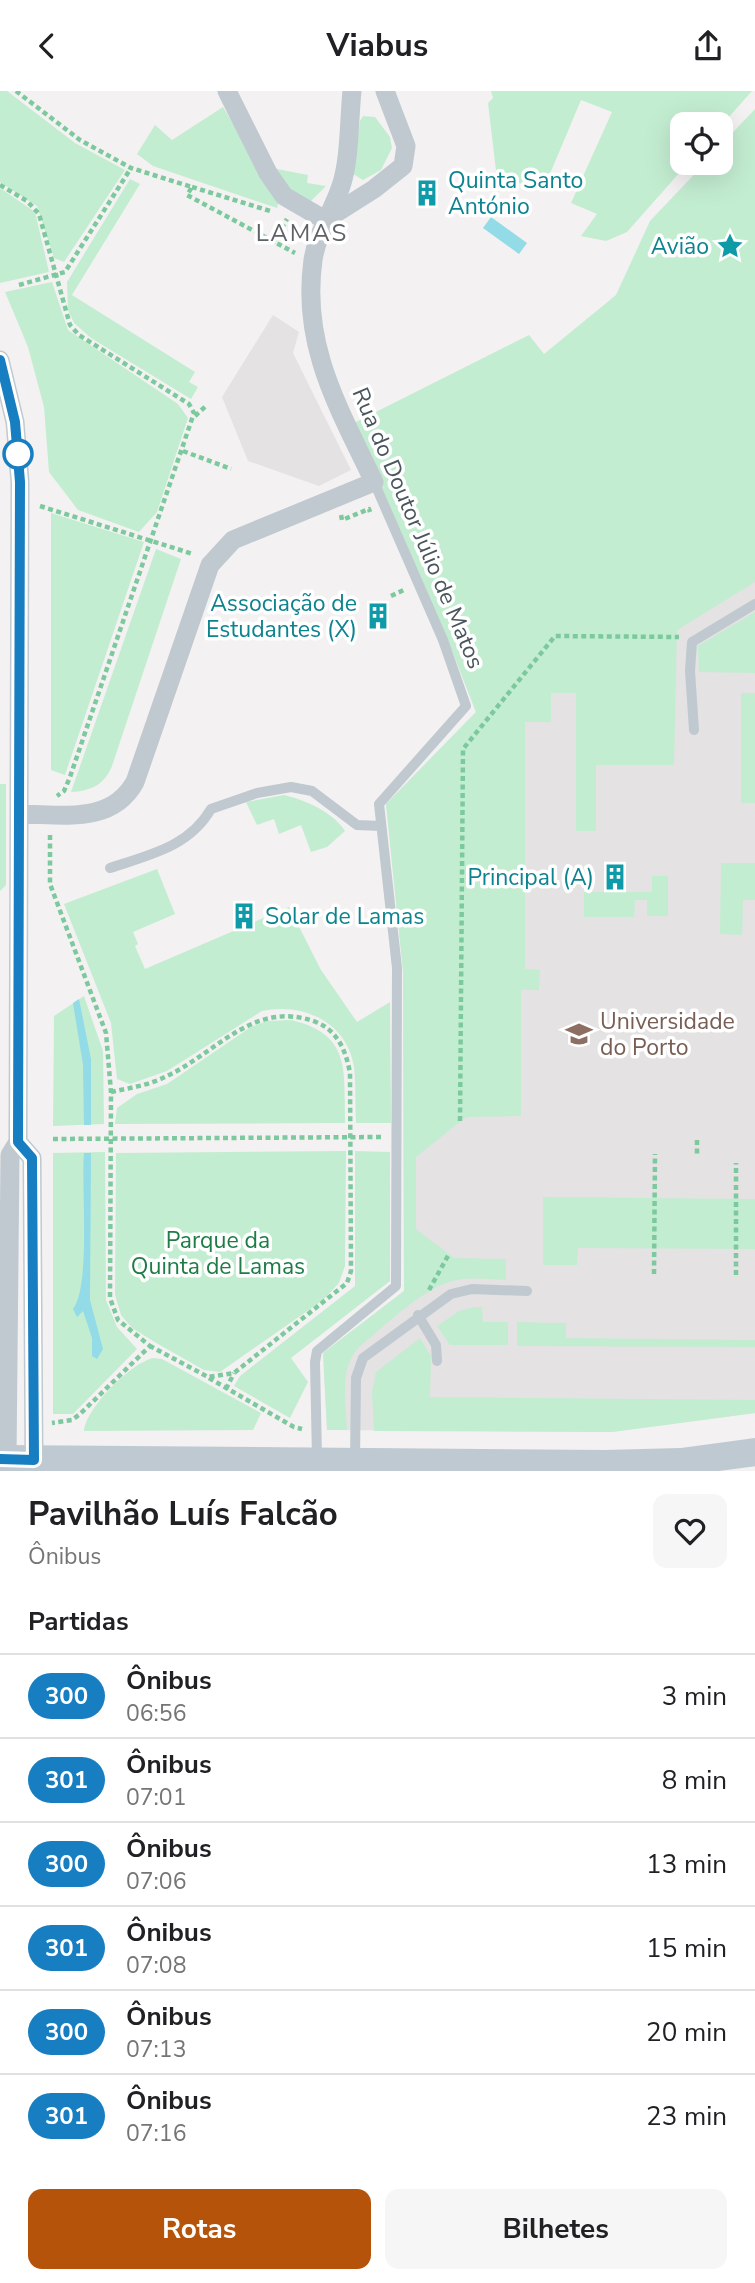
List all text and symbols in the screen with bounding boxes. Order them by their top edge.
text: Viabus [327,24,428,67]
icon: back [28,27,66,65]
icon: share [689,27,727,65]
map controls [670,112,733,175]
button: locate [670,112,733,175]
place label: Quinta Santo António [448,165,583,222]
building icon: Quinta Santo António [412,178,442,208]
district label: LAMAS [256,217,348,249]
place label: Avião [651,231,709,262]
place icon: Avião [715,231,745,261]
street label: Rua do Doutor Júlio de Matos [345,383,491,673]
unlabelled marker [3,439,33,469]
place label: Associação de Estudantes (X) [206,588,357,645]
building icon: Associação de Estudantes (X) [363,601,393,631]
place label: Principal (A) [467,862,594,893]
building icon: Principal (A) [600,862,630,892]
building icon: Solar de Lamas [229,901,259,931]
place label: Solar de Lamas [265,901,424,932]
place label: Universidade do Porto [600,1006,735,1063]
school or university icon: Universidade do Porto [564,1019,594,1049]
park label: Parque da Quinta de Lamas [131,1225,305,1282]
text: Pavilhão Luís Falcão [28,1492,338,1537]
button: heart [653,1494,727,1568]
text: Ônibus [28,1541,101,1572]
text: Partidas [28,1604,129,1639]
text: Ônibus [126,1663,212,1698]
text: 3 min [662,1679,727,1714]
text: 300 [45,1680,88,1712]
text: 06:56 [126,1698,186,1729]
text: Ônibus [126,1747,212,1782]
text: 8 min [662,1763,727,1798]
text: 301 [45,1764,88,1796]
text: 07:01 [126,1782,186,1813]
text: Ônibus [126,1831,212,1866]
text: 13 min [646,1847,727,1882]
text: 300 [45,1848,88,1880]
text: 07:06 [126,1866,186,1897]
text: Ônibus [126,1915,212,1950]
text: 15 min [646,1931,727,1966]
text: 301 [45,1932,88,1964]
text: 07:08 [126,1950,186,1981]
text: Ônibus [126,1999,212,2034]
text: 20 min [646,2015,727,2050]
text: 300 [45,2016,88,2048]
text: 07:13 [126,2034,186,2065]
text: Ônibus [126,2083,212,2118]
text: 23 min [646,2099,727,2134]
text: 301 [45,2100,88,2132]
text: 07:16 [126,2118,186,2149]
button: Rotas [28,2189,371,2269]
button: Bilhetes [385,2189,727,2269]

